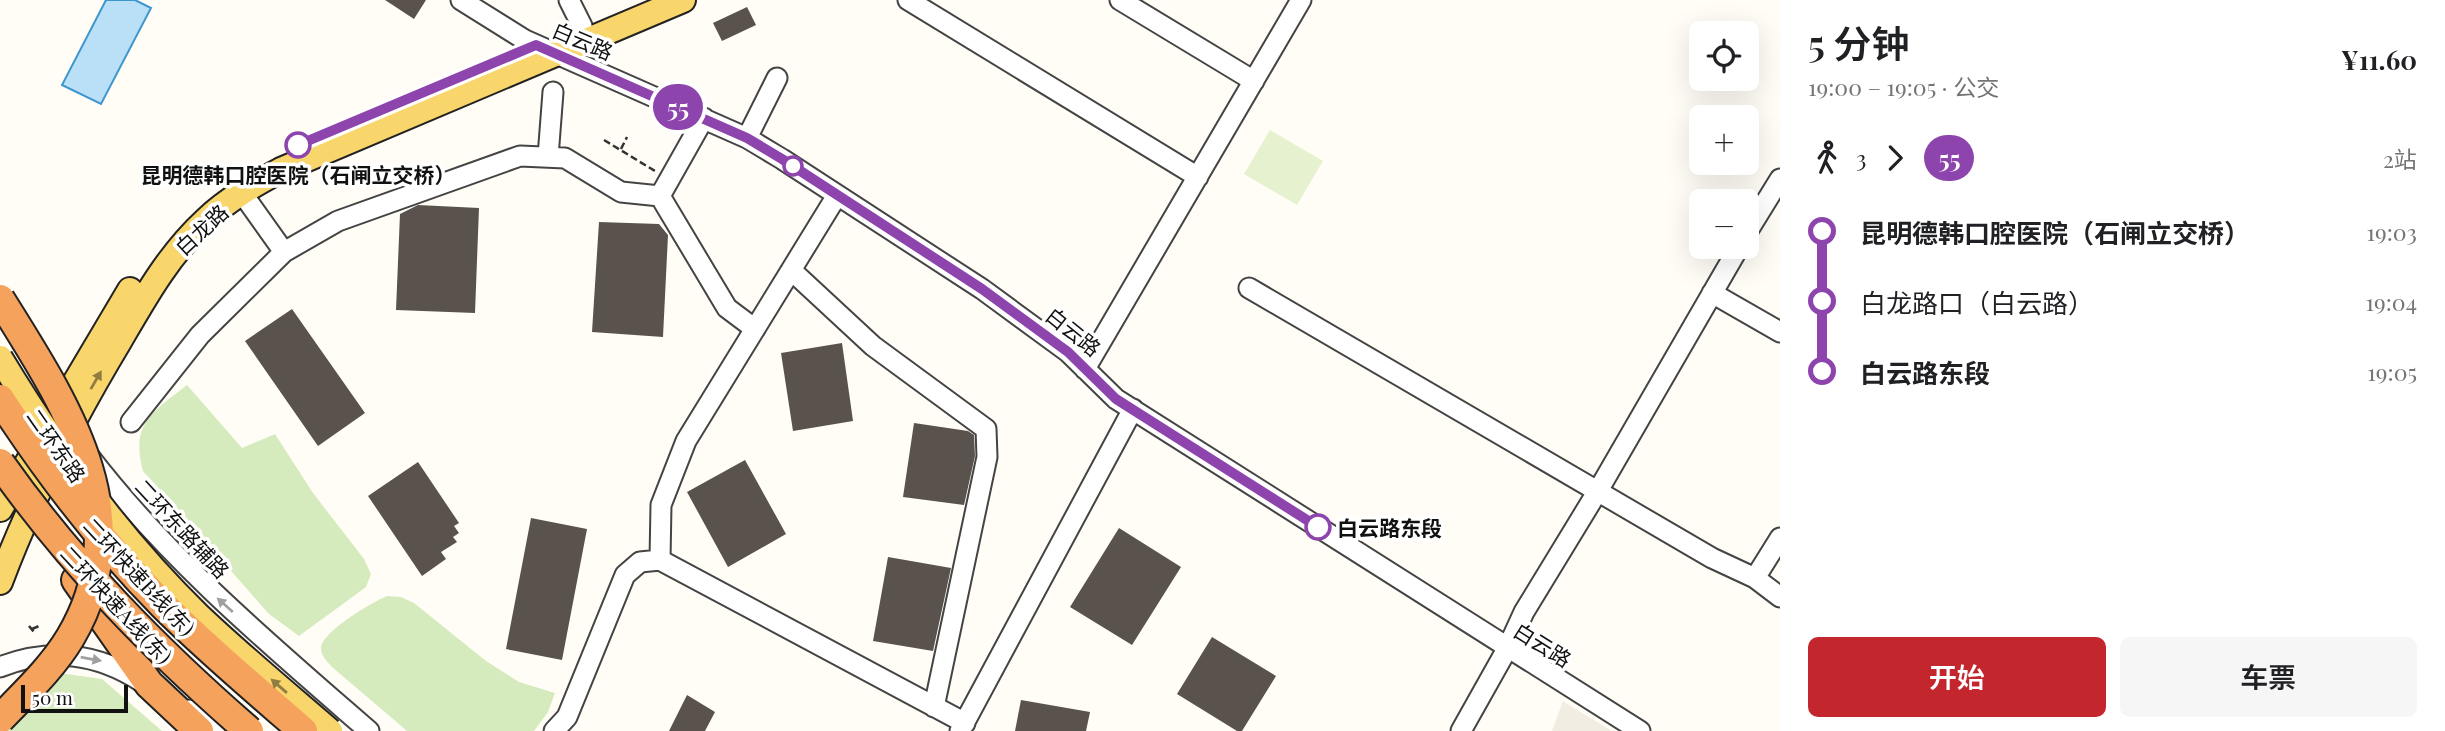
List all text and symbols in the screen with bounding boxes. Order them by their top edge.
street label: 白云路 [549,15,617,65]
text: 5 分钟 [1808,17,1909,68]
map controls [1689,21,1759,259]
button: locate [1689,21,1759,91]
text: ¥11.60 [2341,42,2417,77]
text: 19:00 – 19:05 · 公交 [1808,71,1999,102]
line badge: 55 [646,84,710,130]
text: 55 [667,91,689,123]
button: + [1689,105,1759,175]
marker: 昆明德韩口腔医院（石闸立交桥） [285,132,311,158]
icon: walk [1808,139,1846,177]
icon: forward [1876,139,1914,177]
text: 3 [1856,142,1866,173]
text: 55 [1938,142,1960,174]
text: 2站 [2383,143,2417,174]
unlabelled marker [783,156,803,176]
place label: 昆明德韩口腔医院（石闸立交桥） [141,160,456,188]
button: − [1689,189,1759,259]
street label: 白龙路 [168,197,234,261]
text: 昆明德韩口腔医院（石闸立交桥） [1860,215,2250,250]
text: 19:03 [2366,216,2417,247]
text: 白龙路口（白云路） [1860,285,2094,320]
text: 19:04 [2366,286,2417,317]
street label: 白云路 [1041,300,1107,362]
text: 白云路东段 [1860,355,1990,390]
text: 19:05 [2367,356,2417,387]
one-way arrow [89,370,101,390]
street label: 二环东路 [21,403,93,487]
street label: 二环东路辅路 [130,472,236,584]
street label: 二环快速B线(东) [78,511,202,641]
place label: 白云路东段 [1337,513,1442,541]
marker: 白云路东段 [1305,514,1331,540]
street label: 二环快速A线(东) [55,539,179,669]
one-way arrow [217,598,234,614]
street label: 白云路 [1509,615,1577,673]
button: 开始 [1808,637,2106,717]
button: 车票 [2120,637,2417,717]
one-way arrow [80,654,102,665]
one-way arrow [270,679,287,694]
scale bar [21,682,128,714]
text: 50 m [32,684,73,710]

